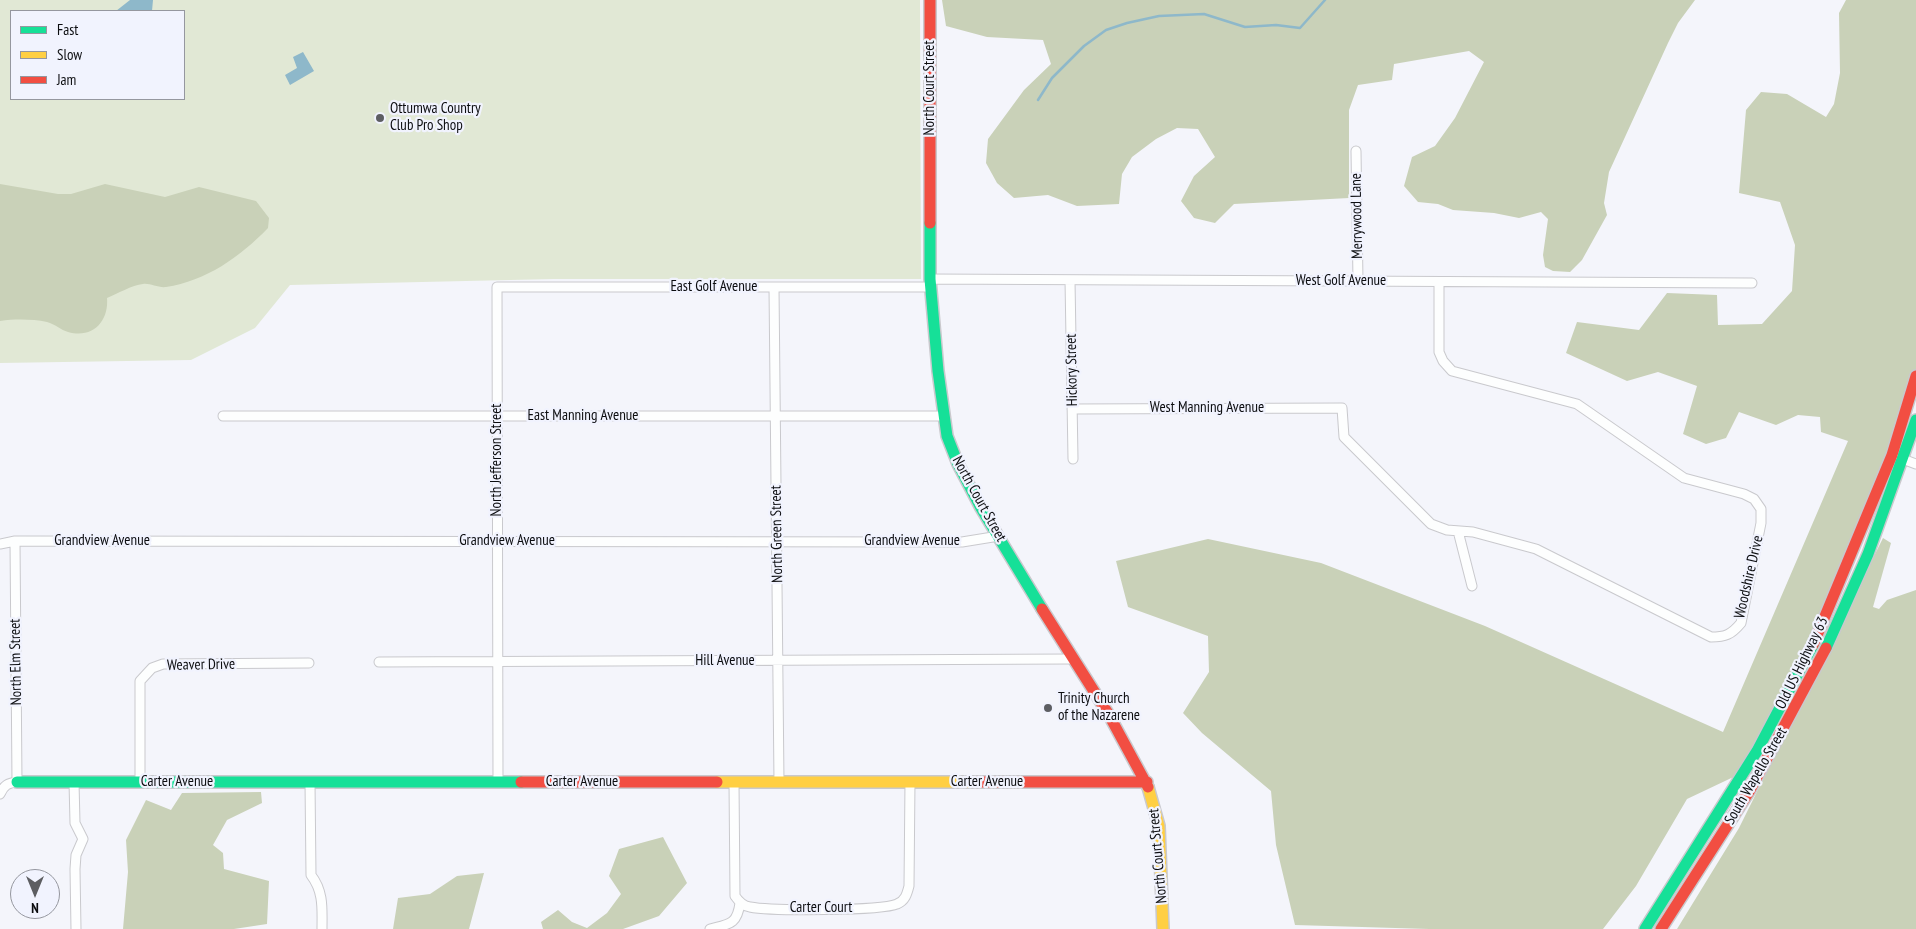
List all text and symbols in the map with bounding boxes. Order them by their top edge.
legend [10,10,185,100]
text: Fast [57,20,78,39]
street label: North Court Street [921,40,939,136]
text: Slow [57,45,82,64]
text: Jam [57,70,76,89]
place label: Ottumwa Country Club Pro Shop [390,100,481,135]
marker: Ottumwa Country Club Pro Shop [374,112,386,124]
street label: Merrywood Lane [1347,173,1367,259]
street label: West Golf Avenue [1296,272,1386,290]
street label: East Golf Avenue [670,278,758,296]
street label: Hickory Street [1062,333,1082,407]
street label: West Manning Avenue [1150,399,1264,417]
street label: North Jefferson Street [488,404,506,516]
street label: East Manning Avenue [528,407,638,425]
street label: North Court Street [948,453,1010,545]
street label: North Green Street [767,485,787,583]
street label: Grandview Avenue [54,532,150,550]
street label: Grandview Avenue [459,532,555,550]
street label: Grandview Avenue [864,532,960,550]
street label: Woodshire Drive [1731,534,1767,620]
street label: Old US Highway 63 [1772,614,1832,712]
street label: North Elm Street [6,618,26,706]
street label: Hill Avenue [695,652,755,670]
street label: Weaver Drive [167,655,235,675]
place label: Trinity Church of the Nazarene [1058,690,1140,725]
marker: Trinity Church of the Nazarene [1042,702,1054,714]
street label: South Wapello Street [1721,724,1791,828]
street label: Carter Avenue [141,773,213,791]
street label: Carter Avenue [546,773,618,791]
street label: Carter Avenue [951,773,1023,791]
street label: North Court Street [1145,808,1171,904]
north arrow [10,869,60,919]
text: N [31,899,39,917]
street label: Carter Court [790,899,852,917]

